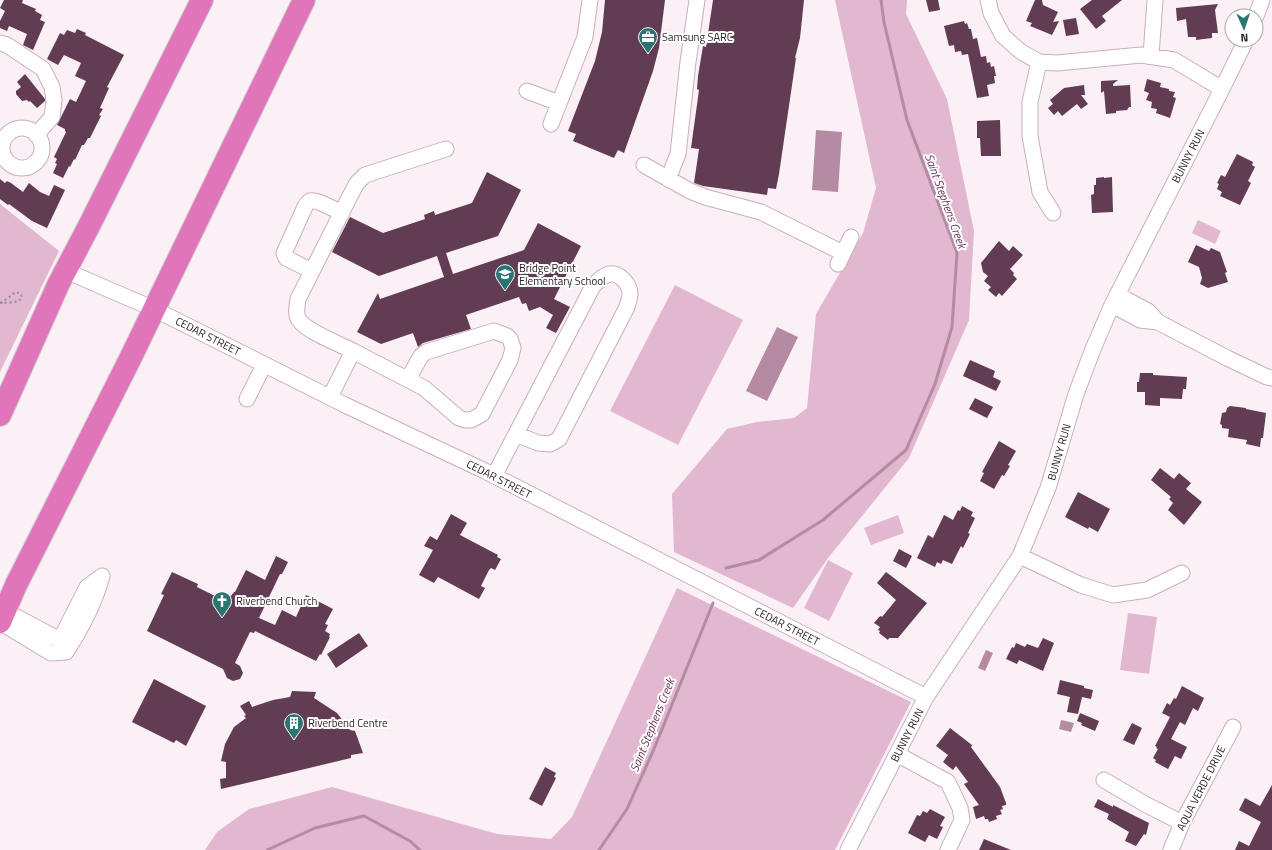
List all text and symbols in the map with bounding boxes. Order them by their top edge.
north arrow [1224,8,1264,48]
office icon: Samsung SARC [637,26,659,54]
place label: Samsung SARC [662,29,733,45]
text: N [1240,30,1249,46]
street label: BUNNY RUN [1168,126,1208,186]
water label: Saint Stephens Creek [920,151,973,253]
place label: Bridge Point Elementary School [519,260,606,289]
school or university icon: Bridge Point Elementary School [494,263,516,291]
street label: CEDAR STREET [173,313,244,359]
street label: BUNNY RUN [1043,422,1075,482]
street label: CEDAR STREET [464,456,535,502]
church icon: Riverbend Church [211,590,233,618]
place label: Riverbend Church [236,593,317,609]
street label: CEDAR STREET [752,603,823,649]
water label: Saint Stephens Creek [625,674,680,775]
street label: BUNNY RUN [887,705,927,765]
building icon: Riverbend Centre [283,712,305,740]
place label: Riverbend Centre [308,715,388,731]
street label: AQUA VERDE DRIVE [1173,743,1229,833]

